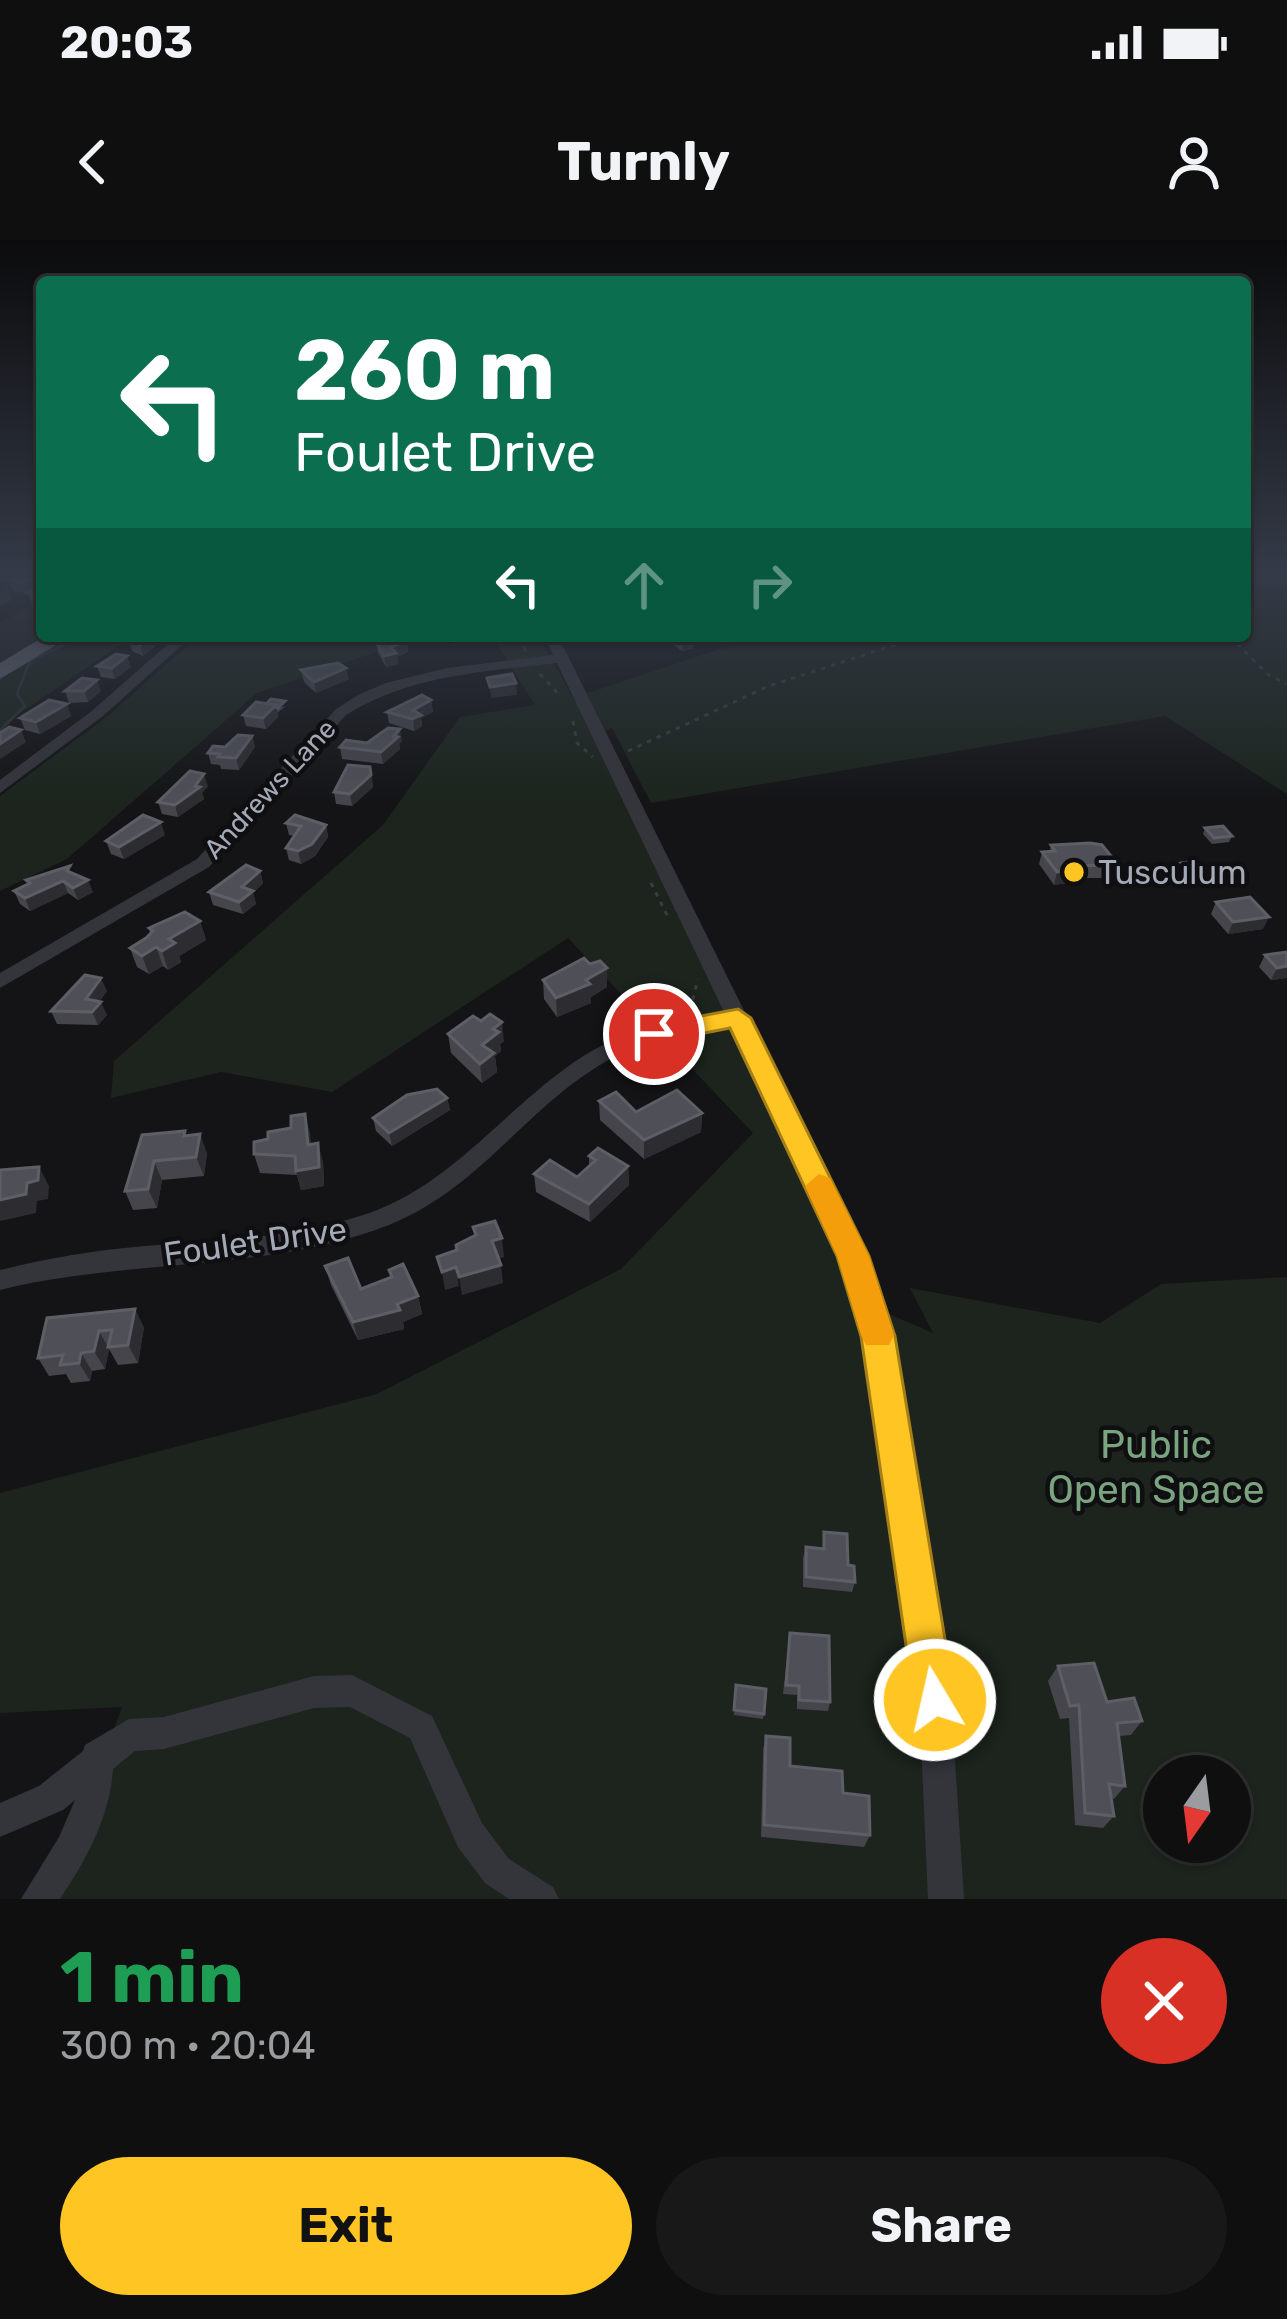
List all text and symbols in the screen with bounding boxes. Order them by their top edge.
text: 20:03 [60,16,193,69]
icon: back [60,129,126,195]
icon: person [1161,129,1227,195]
text: Turnly [557,130,730,194]
text: 260 m [294,320,555,420]
icon: left [96,324,252,480]
text: Foulet Drive [294,421,596,485]
icon: left [485,552,551,618]
icon: ahead [611,552,677,618]
icon: right [737,552,803,618]
street label: Andrews Lane [197,713,343,865]
place label: Tusculum [1098,853,1246,892]
marker: Tusculum [1061,859,1087,885]
pin [603,983,705,1085]
icon: arrive [621,1001,687,1067]
street label: Foulet Drive [161,1209,349,1274]
park label: Public Open Space [1047,1422,1265,1513]
position arrow [872,1637,998,1763]
north arrow [1143,1755,1251,1863]
map controls [1143,1755,1251,1863]
text: 1 min [60,1935,244,2020]
button: close [1101,1938,1227,2064]
text: 300 m · 20:04 [60,2023,316,2069]
button: Exit [60,2157,632,2295]
button: Share [656,2157,1227,2295]

